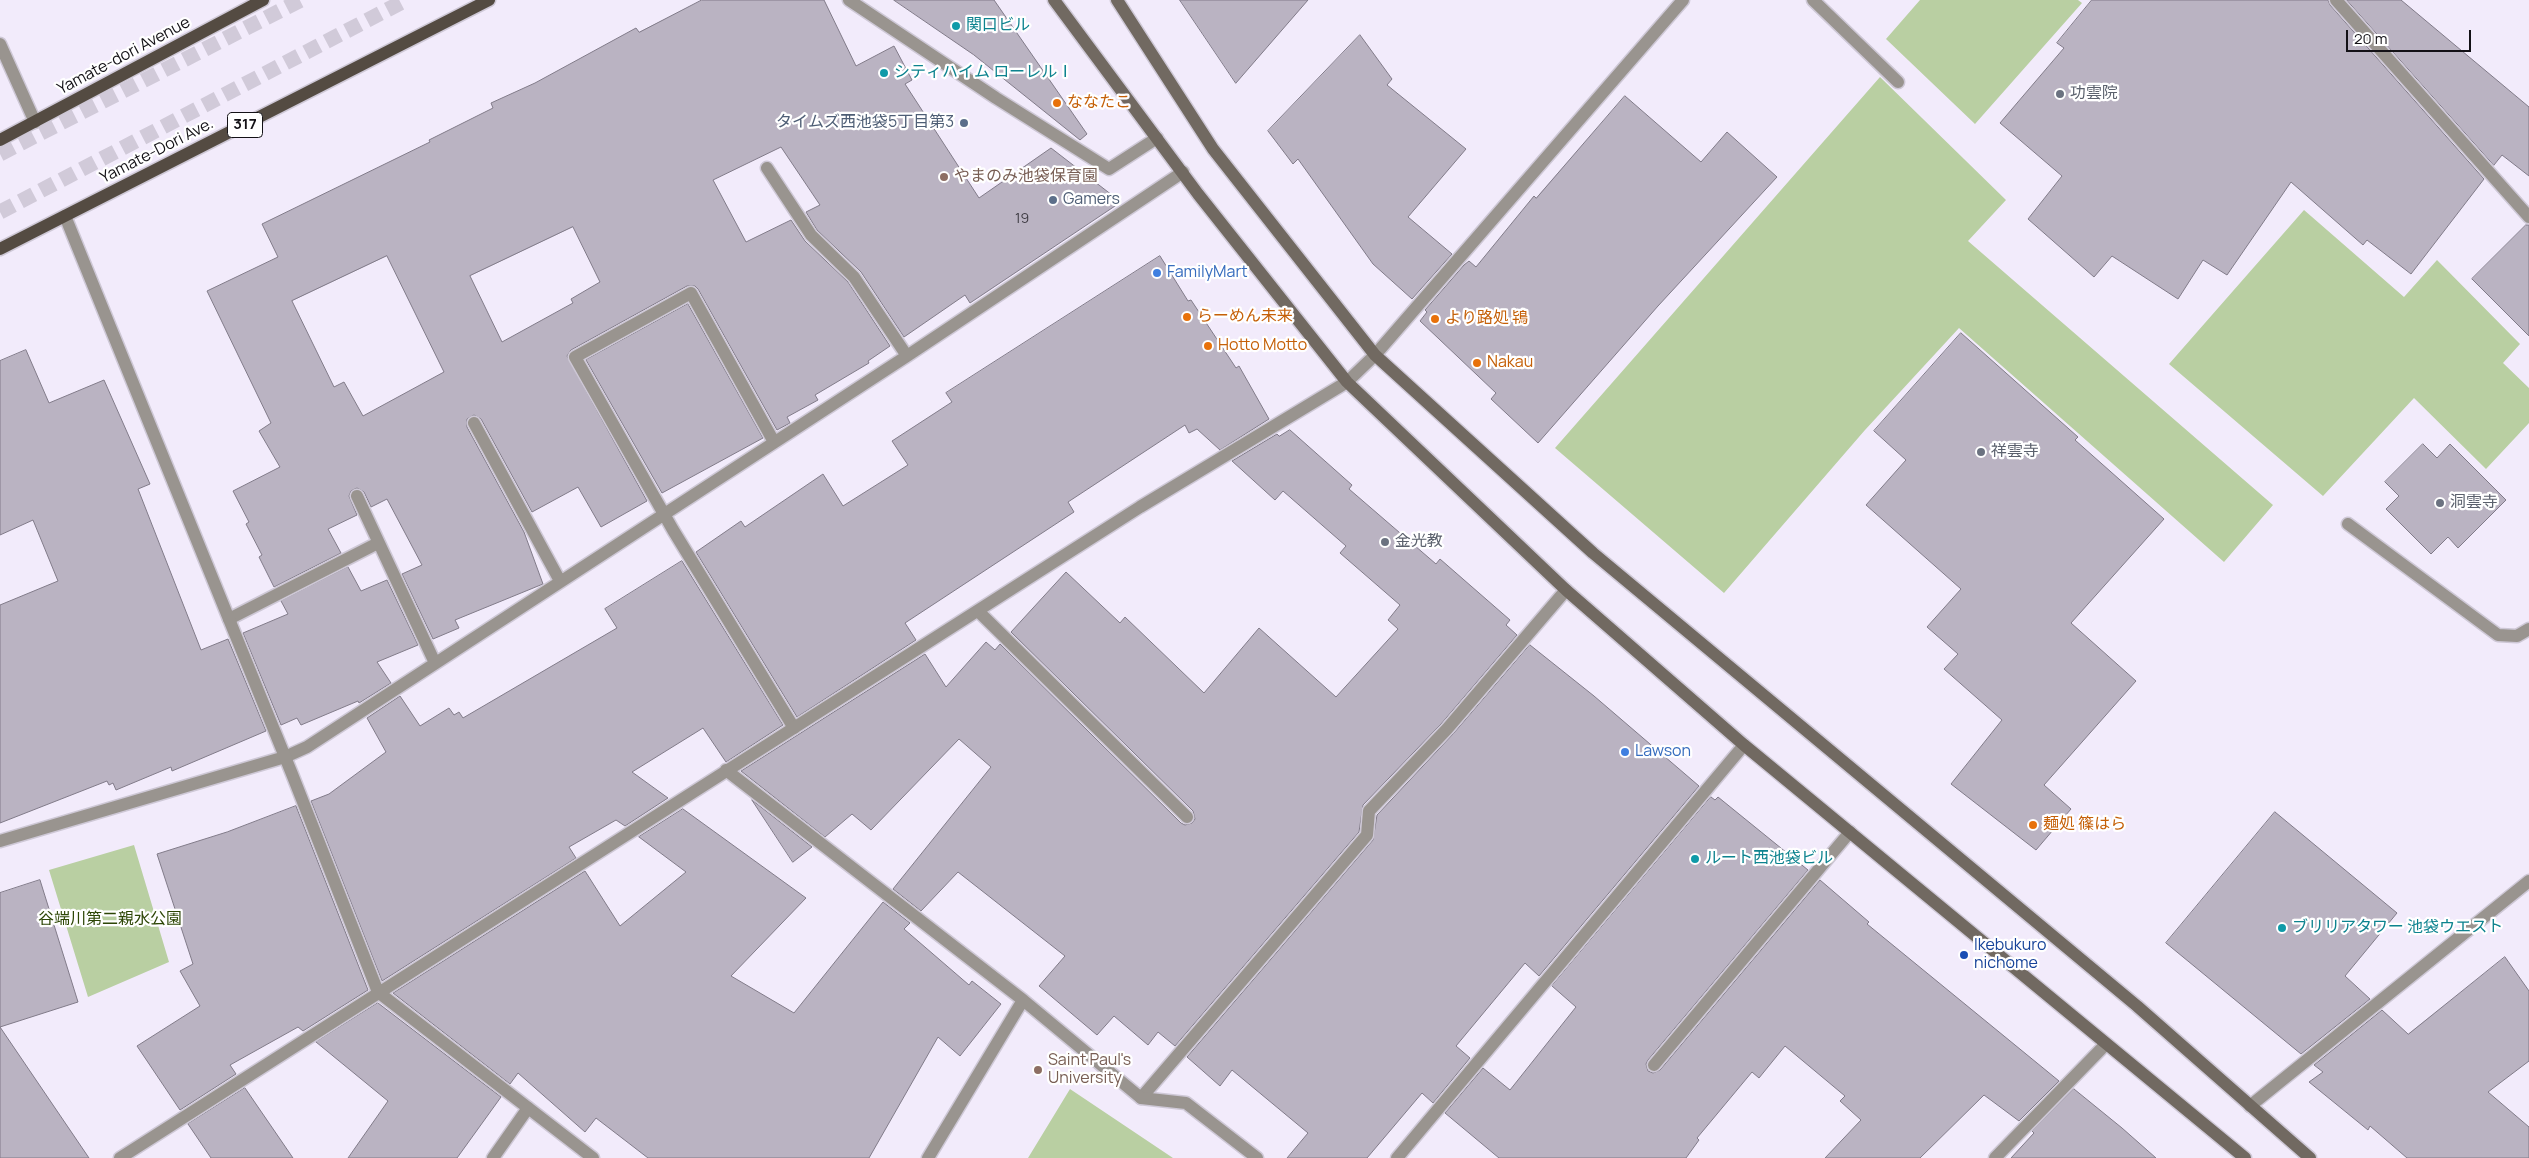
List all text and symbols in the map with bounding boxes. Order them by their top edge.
street label: Yamate-dori Avenue [54,13,194,99]
place label: 関口ビル [966,16,1030,36]
marker: 関口ビル [950,20,962,32]
scale bar [2349,20,2474,52]
text: 20 m [2354,28,2387,49]
place label: シティハイム ローレルⅠ [894,63,1073,83]
marker: シティハイム ローレルⅠ [878,67,890,79]
place label: 功雲院 [2070,84,2118,104]
marker: 功雲院 [2054,88,2066,100]
place label: ななたこ [1067,93,1131,113]
marker: ななたこ [1051,97,1063,109]
road number: 317 [228,112,262,138]
place label: タイムズ西池袋5丁目第3 [776,113,954,133]
street label: Yamate-Dori Ave. [97,114,217,188]
marker: タイムズ西池袋5丁目第3 [958,117,970,129]
place label: やまのみ池袋保育園 [954,167,1098,187]
marker: やまのみ池袋保育園 [938,171,950,183]
place label: Gamers [1063,190,1120,210]
marker: Gamers [1047,194,1059,206]
house number: 19 [1015,211,1029,227]
place label: FamilyMart [1167,263,1248,283]
marker: FamilyMart [1151,267,1163,279]
place label: らーめん未来 [1197,307,1293,327]
place label: より路処 鴇 [1445,309,1528,329]
marker: らーめん未来 [1181,311,1193,323]
marker: より路処 鴇 [1429,313,1441,325]
place label: Hotto Motto [1218,336,1307,356]
marker: Hotto Motto [1202,340,1214,352]
place label: Nakau [1487,353,1533,373]
marker: Nakau [1471,357,1483,369]
place label: 祥雲寺 [1991,442,2039,462]
marker: 祥雲寺 [1975,446,1987,458]
place label: 洞雲寺 [2450,493,2498,513]
marker: 洞雲寺 [2434,497,2446,509]
place label: 金光教 [1395,532,1443,552]
marker: 金光教 [1379,536,1391,548]
place label: Lawson [1635,742,1691,762]
marker: Lawson [1619,746,1631,758]
place label: 麺処 篠はら [2043,815,2126,835]
marker: 麺処 篠はら [2027,819,2039,831]
place label: ルート西池袋ビル [1705,849,1833,869]
marker: ルート西池袋ビル [1689,853,1701,865]
park label: 谷端川第二親水公園 [38,910,182,930]
place label: ブリリアタワー 池袋ウエスト [2292,918,2503,938]
marker: ブリリアタワー 池袋ウエスト [2276,922,2288,934]
place label: Ikebukuro nichome [1974,936,2046,974]
marker: Ikebukuro nichome [1958,949,1970,961]
place label: Saint Paul's University [1048,1051,1131,1089]
marker: Saint Paul's University [1032,1064,1044,1076]

